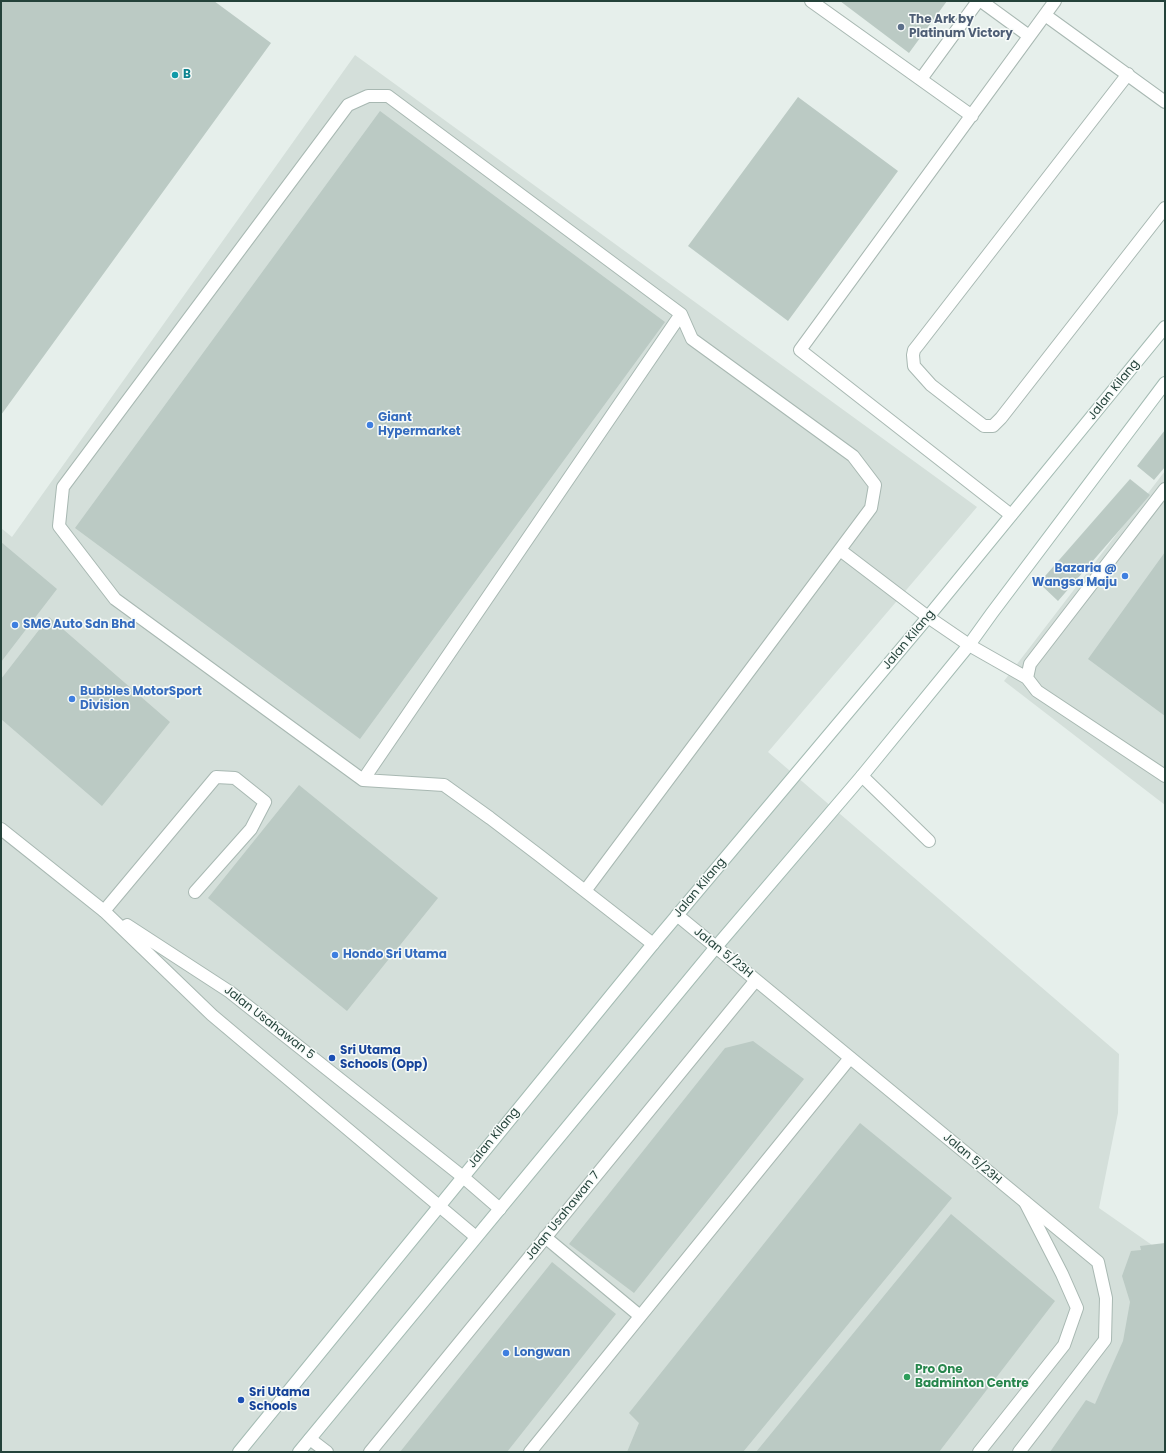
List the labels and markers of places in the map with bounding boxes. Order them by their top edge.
place label: The Ark by Platinum Victory [909,13,1013,41]
marker: The Ark by Platinum Victory [896,22,906,32]
place label: B [183,68,191,82]
marker: B [170,70,180,80]
place label: Giant Hypermarket [378,411,461,439]
marker: Giant Hypermarket [365,420,375,430]
place label: Bazaria @ Wangsa Maju [1032,562,1117,590]
marker: Bazaria @ Wangsa Maju [1120,571,1130,581]
place label: SMG Auto Sdn Bhd [23,618,135,632]
marker: SMG Auto Sdn Bhd [10,620,20,630]
place label: Bubbles MotorSport Division [80,685,202,713]
marker: Bubbles MotorSport Division [67,694,77,704]
place label: Hondo Sri Utama [343,948,447,962]
marker: Hondo Sri Utama [330,950,340,960]
place label: Sri Utama Schools (Opp) [340,1044,428,1072]
marker: Sri Utama Schools (Opp) [327,1053,337,1063]
place label: Longwan [514,1346,570,1360]
marker: Longwan [501,1348,511,1358]
place label: Pro One Badminton Centre [915,1363,1029,1391]
marker: Pro One Badminton Centre [902,1372,912,1382]
place label: Sri Utama Schools [249,1386,310,1414]
marker: Sri Utama Schools [236,1395,246,1405]

